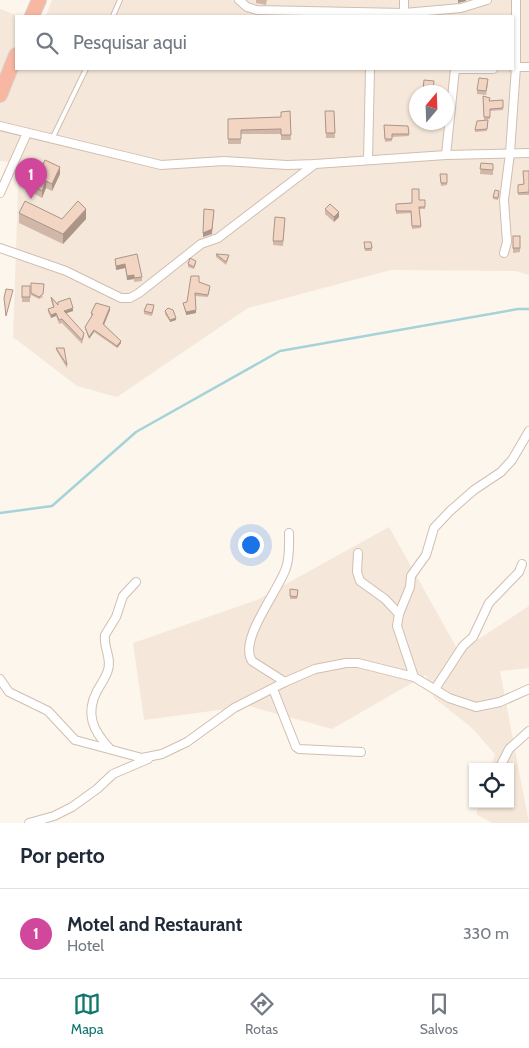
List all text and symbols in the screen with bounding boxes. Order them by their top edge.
search box [15,15,514,70]
icon: search [33,29,61,57]
text: Pesquisar aqui [73,31,187,54]
north arrow [409,85,454,130]
pin: 1 [15,158,47,199]
your location [238,532,264,558]
map controls [469,763,514,808]
button: locate [469,763,514,808]
text: Por perto [20,843,105,868]
text: Motel and Restaurant [67,913,242,936]
text: 1 [33,924,39,943]
text: 330 m [463,924,509,943]
text: Hotel [67,936,104,955]
tab: Mapa [71,990,103,1038]
tab: Rotas [245,990,278,1038]
tab: Salvos [420,990,458,1038]

